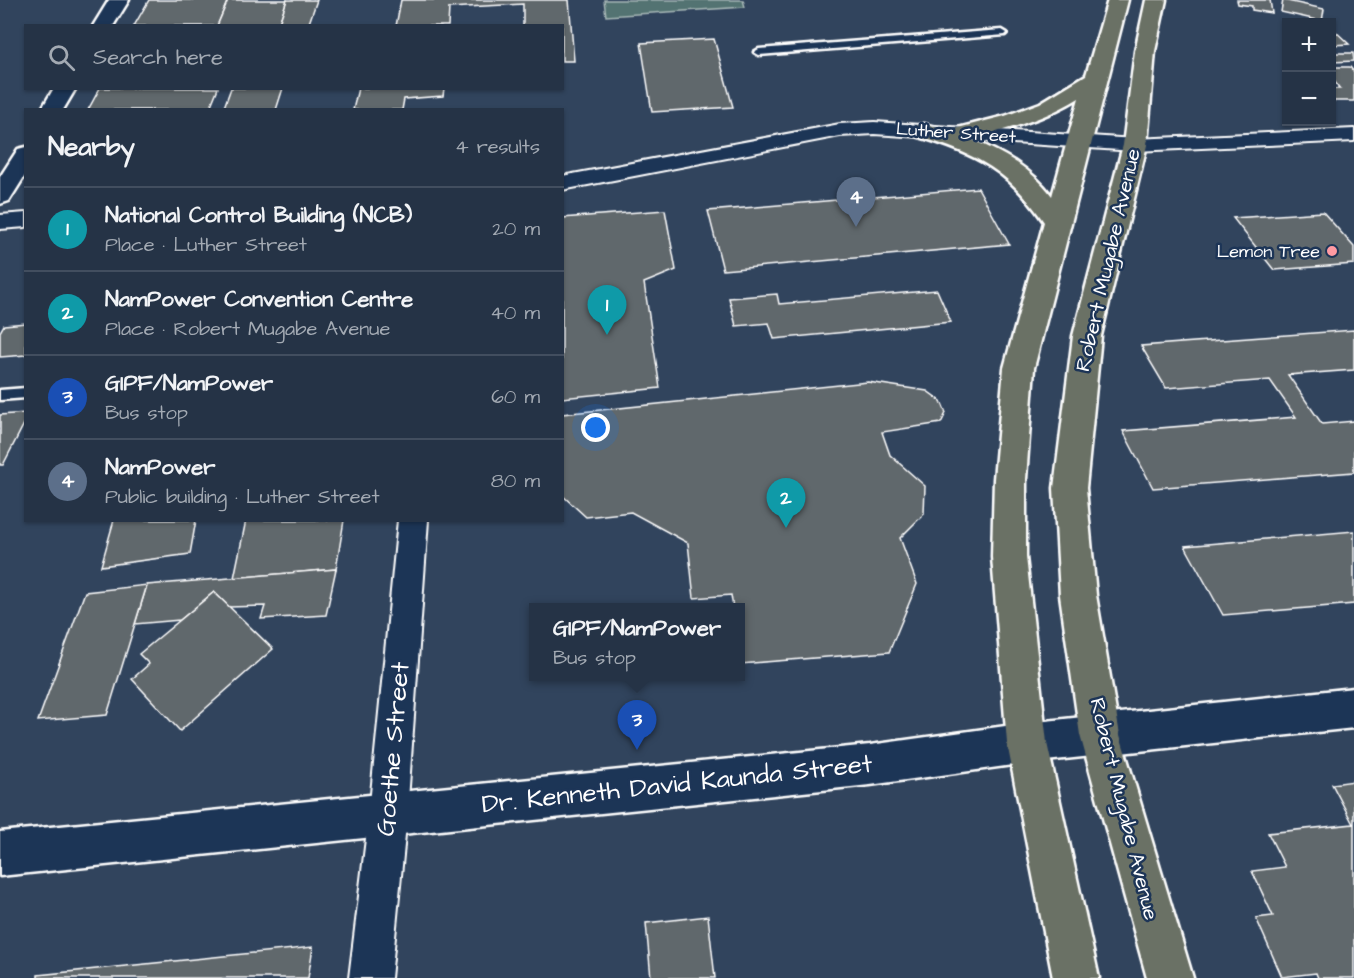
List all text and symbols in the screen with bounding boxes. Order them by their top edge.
map controls [1282,18,1336,126]
button: + [1282,18,1336,72]
search box [24,24,564,90]
icon: search [45,41,78,74]
text: Search here [93,42,223,73]
button: − [1282,72,1336,126]
street label: Luther Street [895,116,1018,150]
text: Nearby [48,129,135,165]
text: 4 results [455,133,540,161]
street label: Robert Mugabe Avenue [1068,146,1150,375]
pin: 4 [836,178,876,227]
text: National Control Building (NCB) [105,200,412,231]
text: 1 [66,215,69,243]
text: 20 m [492,215,540,243]
text: Place · Luther Street [105,231,307,259]
place label: Lemon Tree [1217,239,1320,264]
marker: Lemon Tree [1325,244,1339,258]
text: NamPower Convention Centre [105,284,413,315]
pin: 1 [588,286,626,335]
text: 2 [62,299,73,327]
text: 40 m [490,299,540,327]
text: Place · Robert Mugabe Avenue [105,315,390,343]
text: GIPF/NamPower [105,368,273,399]
text: 3 [62,383,73,411]
text: 60 m [491,383,540,411]
text: Bus stop [105,399,188,427]
your location [581,413,610,442]
text: NamPower [105,452,215,483]
text: 4 [61,467,74,495]
text: 80 m [491,467,540,495]
pin: 2 [766,478,806,528]
text: Public building · Luther Street [105,483,380,511]
popup [529,603,745,681]
text: GIPF/NamPower [553,613,721,644]
text: Bus stop [553,644,636,672]
street label: Goethe Street [367,660,419,838]
street label: Robert Mugabe Avenue [1080,695,1166,923]
pin: 3 [618,700,656,750]
street label: Dr. Kenneth David Kaunda Street [480,746,875,822]

